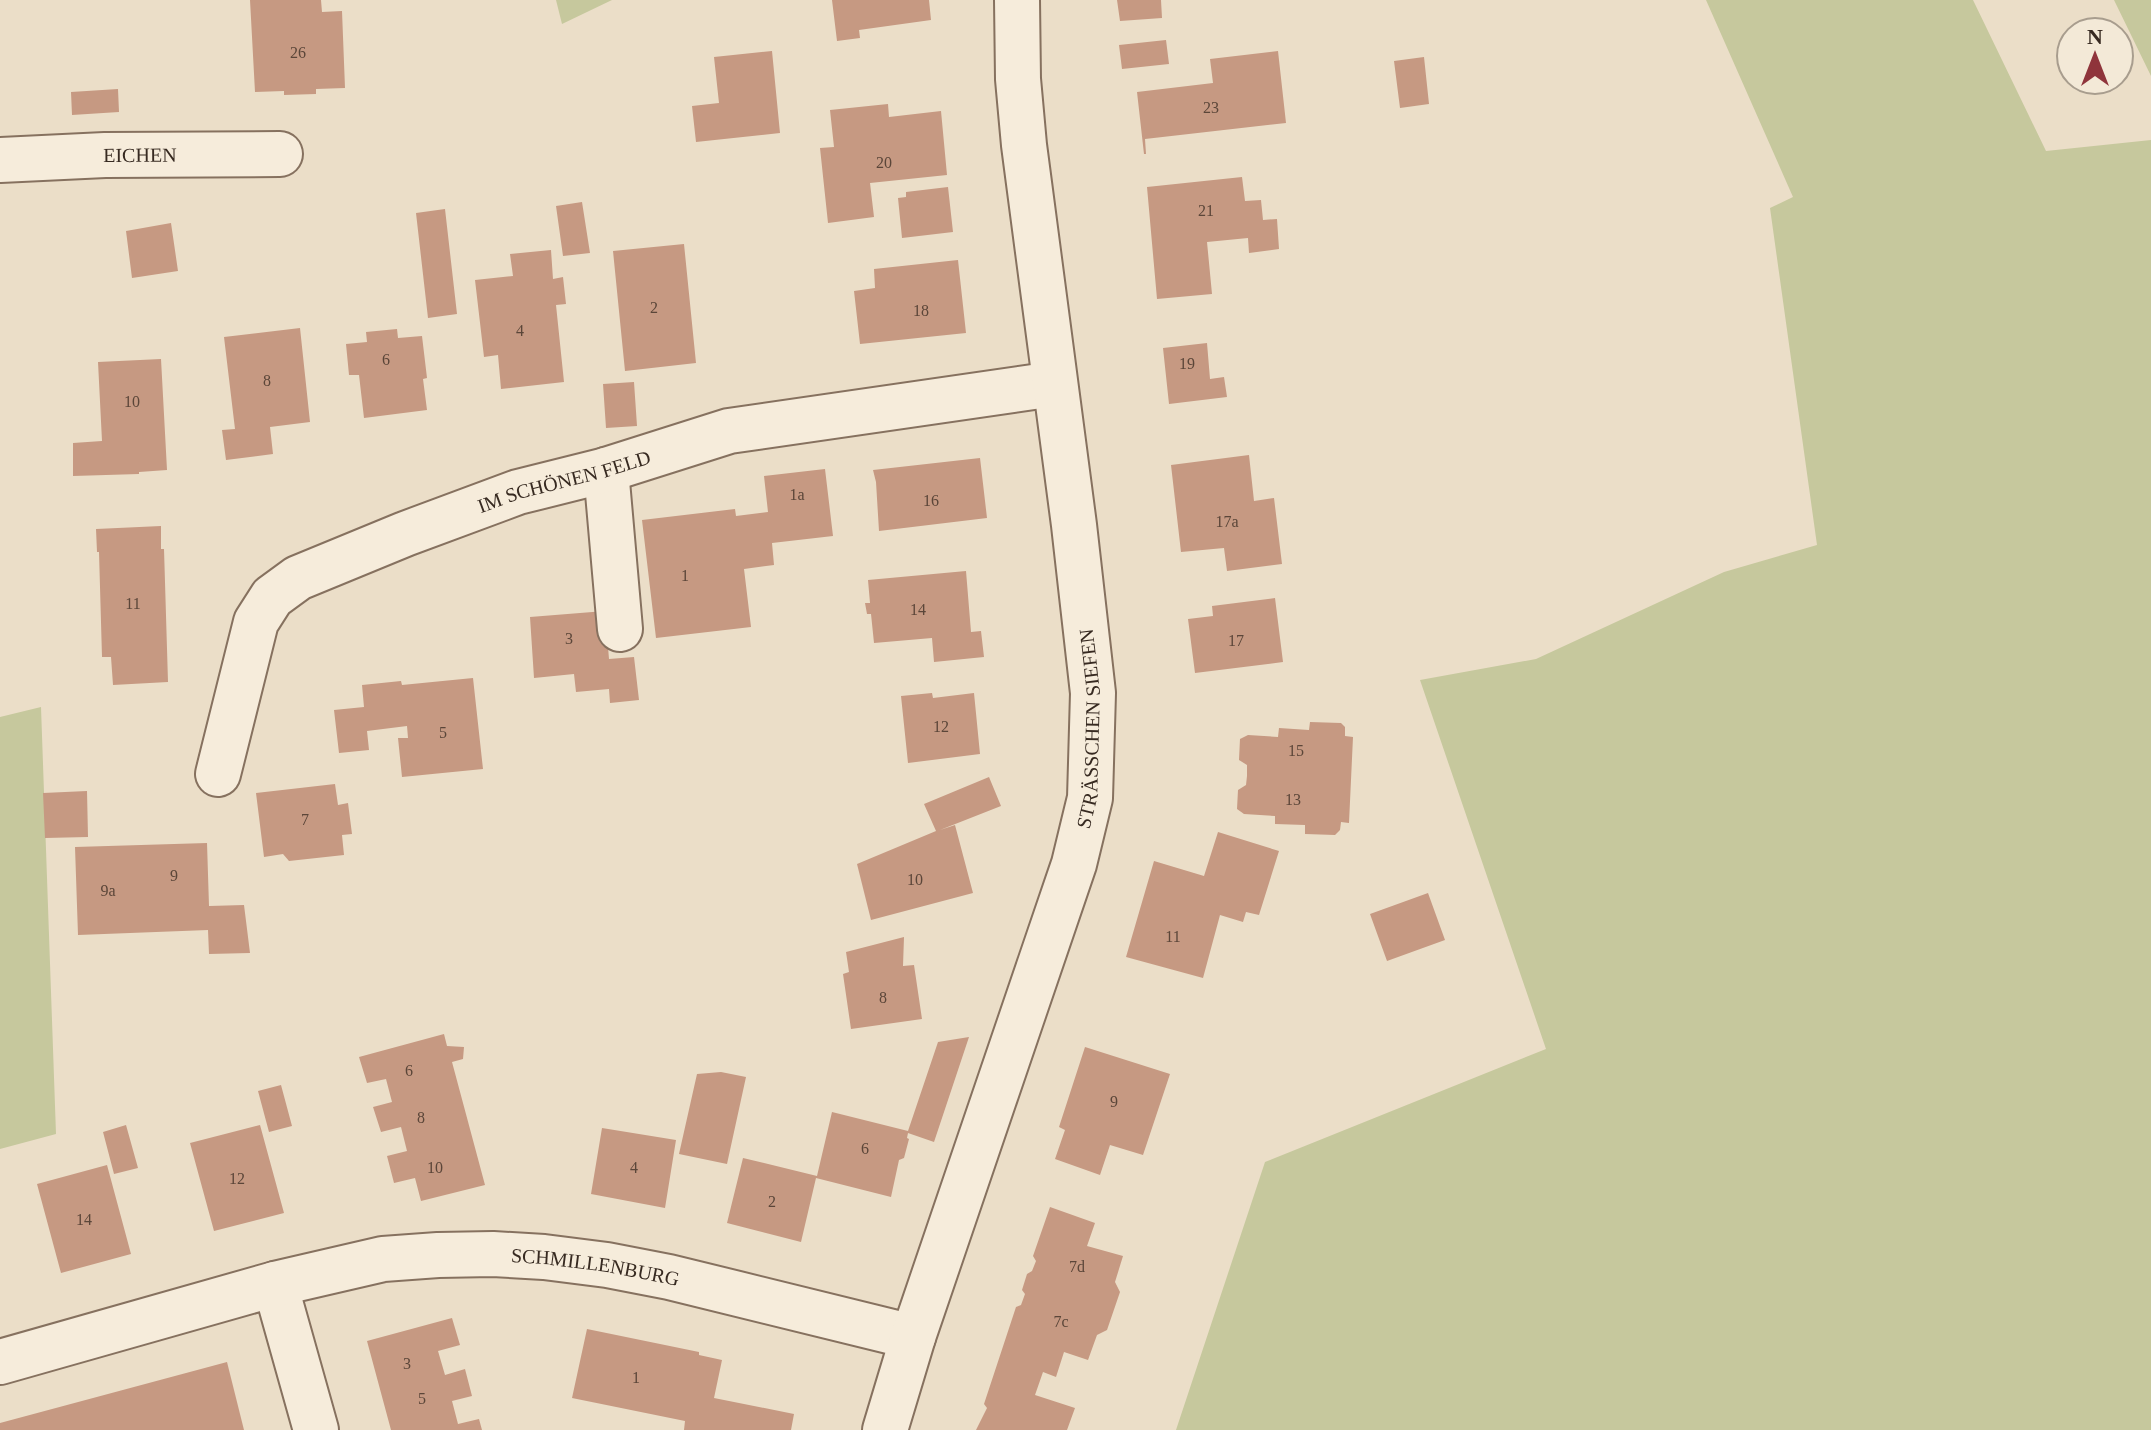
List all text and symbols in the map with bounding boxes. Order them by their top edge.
north arrow [2055,16,2135,96]
text: N [2087,24,2103,49]
house number: 26 [290,44,306,61]
house number: 23 [1203,99,1219,116]
street label: EICHEN [103,144,177,166]
house number: 20 [876,154,892,171]
house number: 21 [1198,202,1214,219]
house number: 2 [650,299,658,316]
house number: 18 [913,302,929,319]
house number: 4 [516,322,524,339]
house number: 6 [382,351,390,368]
house number: 19 [1179,355,1195,372]
house number: 8 [263,372,271,389]
house number: 10 [124,393,140,410]
street label: IM SCHÖNEN FELD [475,446,653,517]
house number: 1a [789,486,805,503]
house number: 16 [923,492,939,509]
house number: 17a [1215,513,1239,530]
house number: 1 [681,567,689,584]
house number: 11 [125,595,141,612]
house number: 14 [910,601,926,618]
street label: STRÄSSCHEN SIEFEN [1072,628,1104,831]
house number: 3 [565,630,573,647]
house number: 17 [1228,632,1244,649]
house number: 12 [933,718,949,735]
house number: 5 [439,724,447,741]
house number: 15 [1288,742,1304,759]
house number: 13 [1285,791,1301,808]
house number: 7 [301,811,309,828]
house number: 9 [170,867,178,884]
house number: 10 [907,871,923,888]
house number: 9a [100,882,116,899]
house number: 11 [1165,928,1181,945]
house number: 8 [879,989,887,1006]
house number: 6 [405,1062,413,1079]
house number: 9 [1110,1093,1118,1110]
house number: 8 [417,1109,425,1126]
house number: 6 [861,1140,869,1157]
house number: 10 [427,1159,443,1176]
house number: 4 [630,1159,638,1176]
house number: 12 [229,1170,245,1187]
house number: 2 [768,1193,776,1210]
house number: 14 [76,1211,92,1228]
street label: SCHMILLENBURG [510,1244,682,1290]
house number: 7d [1069,1258,1085,1275]
house number: 7c [1053,1313,1069,1330]
house number: 3 [403,1355,411,1372]
house number: 1 [632,1369,640,1386]
house number: 5 [418,1390,426,1407]

